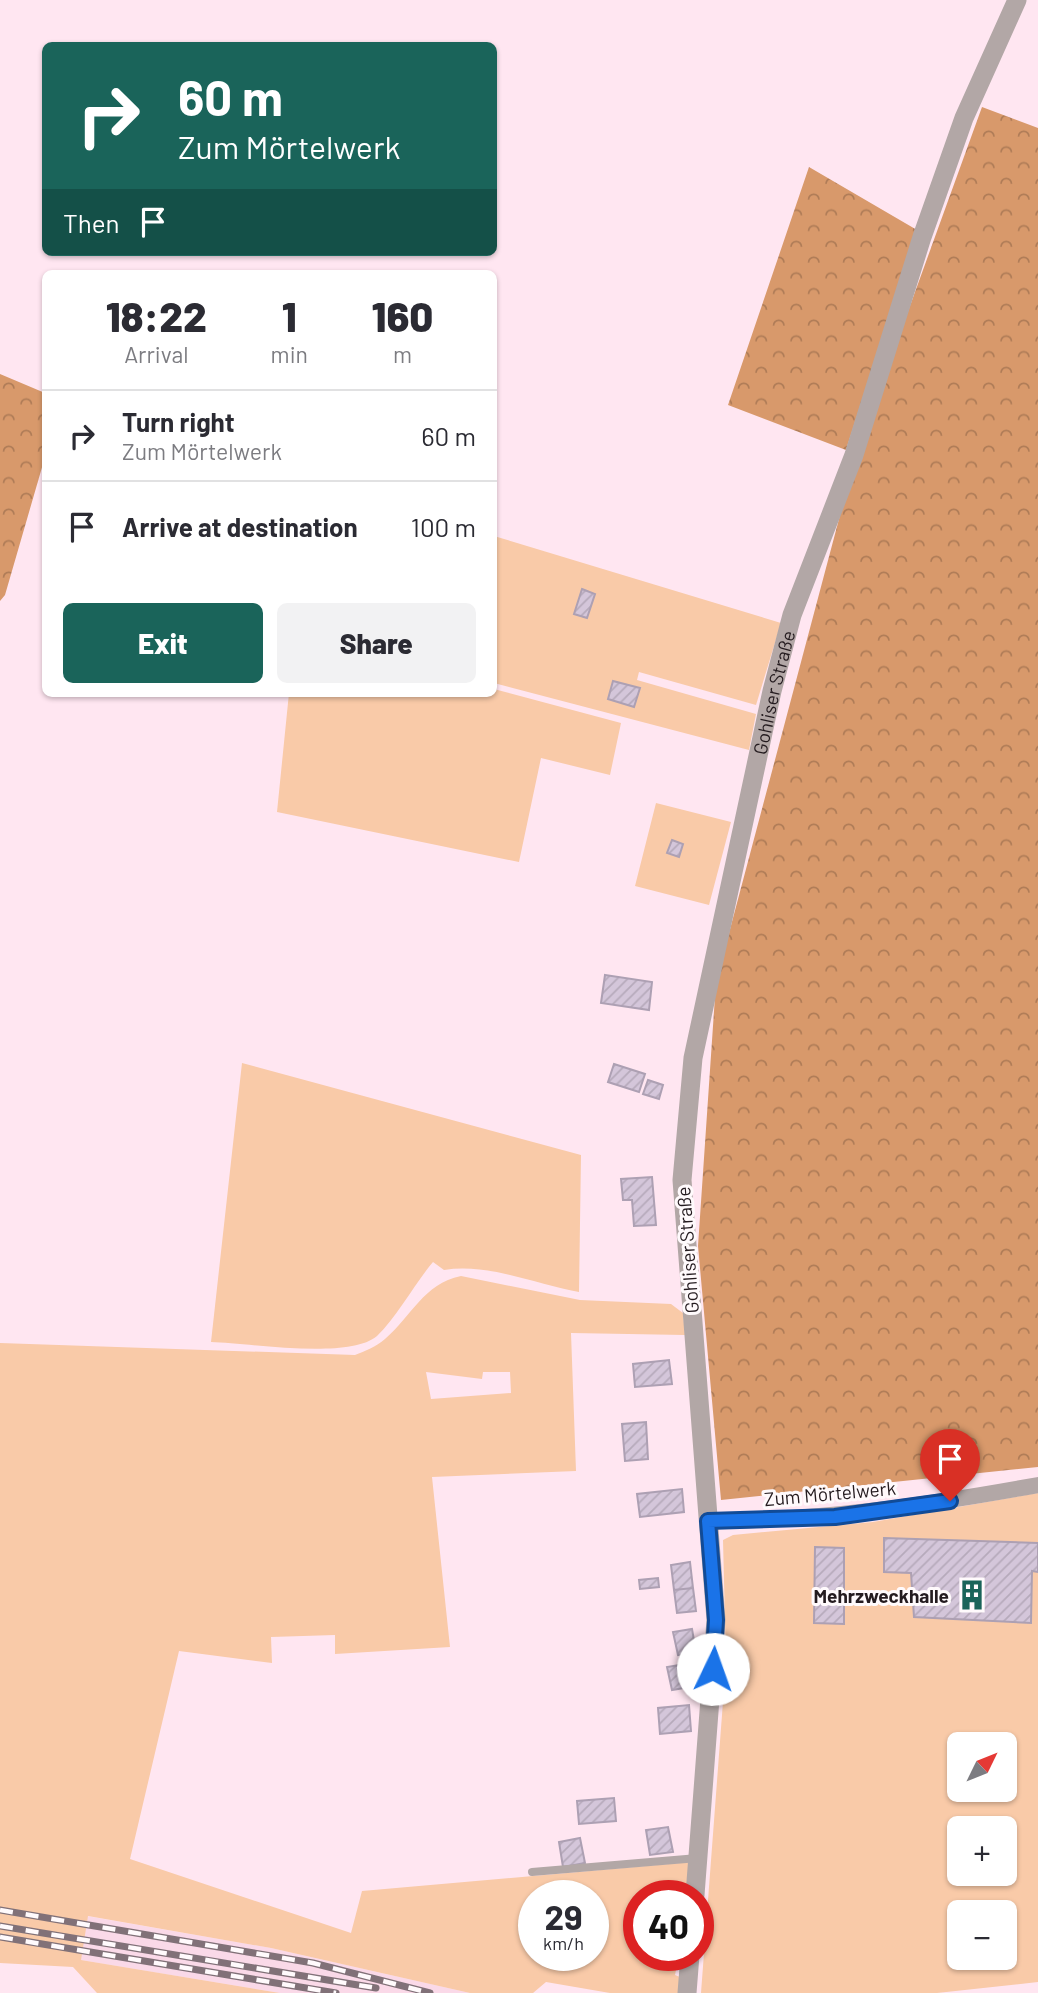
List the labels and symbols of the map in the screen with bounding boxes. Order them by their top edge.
street label: Gohliser Straße [747,628,799,756]
street label: Gohliser Straße [671,1186,703,1314]
pin [920,1429,980,1501]
street label: Zum Mörtelwerk [763,1476,897,1510]
building icon: Mehrzweckhalle [955,1578,989,1612]
place label: Mehrzweckhalle [813,1584,949,1607]
position arrow [676,1632,750,1706]
north arrow [947,1732,1017,1802]
speed limit sign: 40 [623,1880,714,1971]

